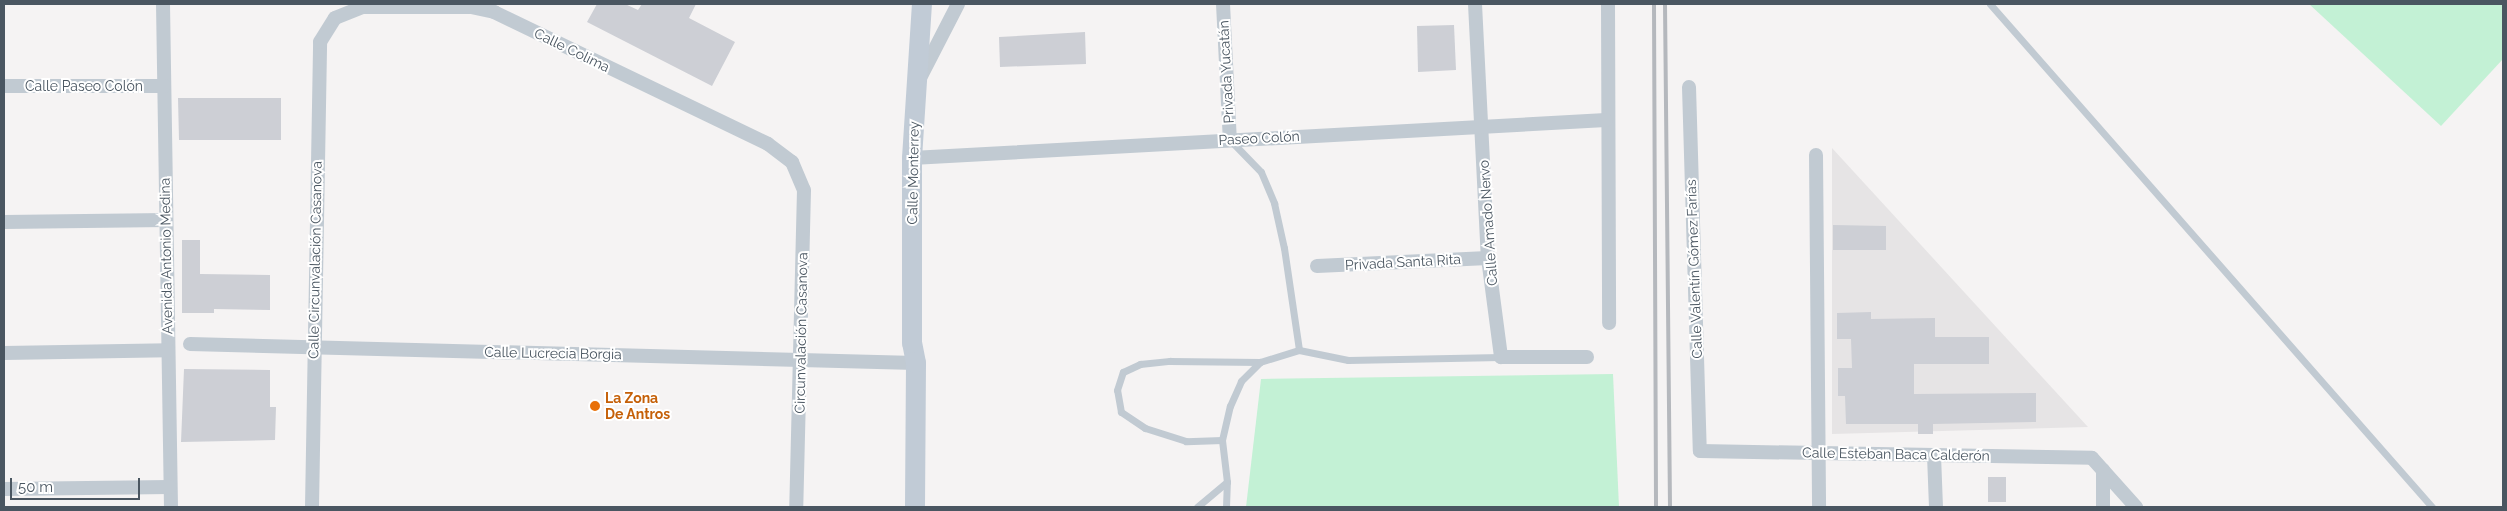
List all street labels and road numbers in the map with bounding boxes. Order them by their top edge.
street label: Privada Yucatán [1215,20,1237,124]
street label: Calle Colima [531,24,613,76]
street label: Calle Paseo Colón [25,78,143,94]
street label: Calle Monterrey [904,121,922,225]
street label: Paseo Colón [1218,127,1300,149]
street label: Calle Amado Nervo [1475,159,1501,287]
street label: Calle Circunvalación Casanova [305,161,325,359]
street label: Avenida Antonio Medina [156,177,176,335]
street label: Calle Valentín Gómez Farías [1682,179,1706,359]
street label: Privada Santa Rita [1345,251,1461,273]
street label: Circunvalación Casanova [791,252,811,414]
street label: Calle Lucrecia Borgia [484,343,622,363]
street label: Calle Esteban Baca Calderón [1802,444,1990,464]

